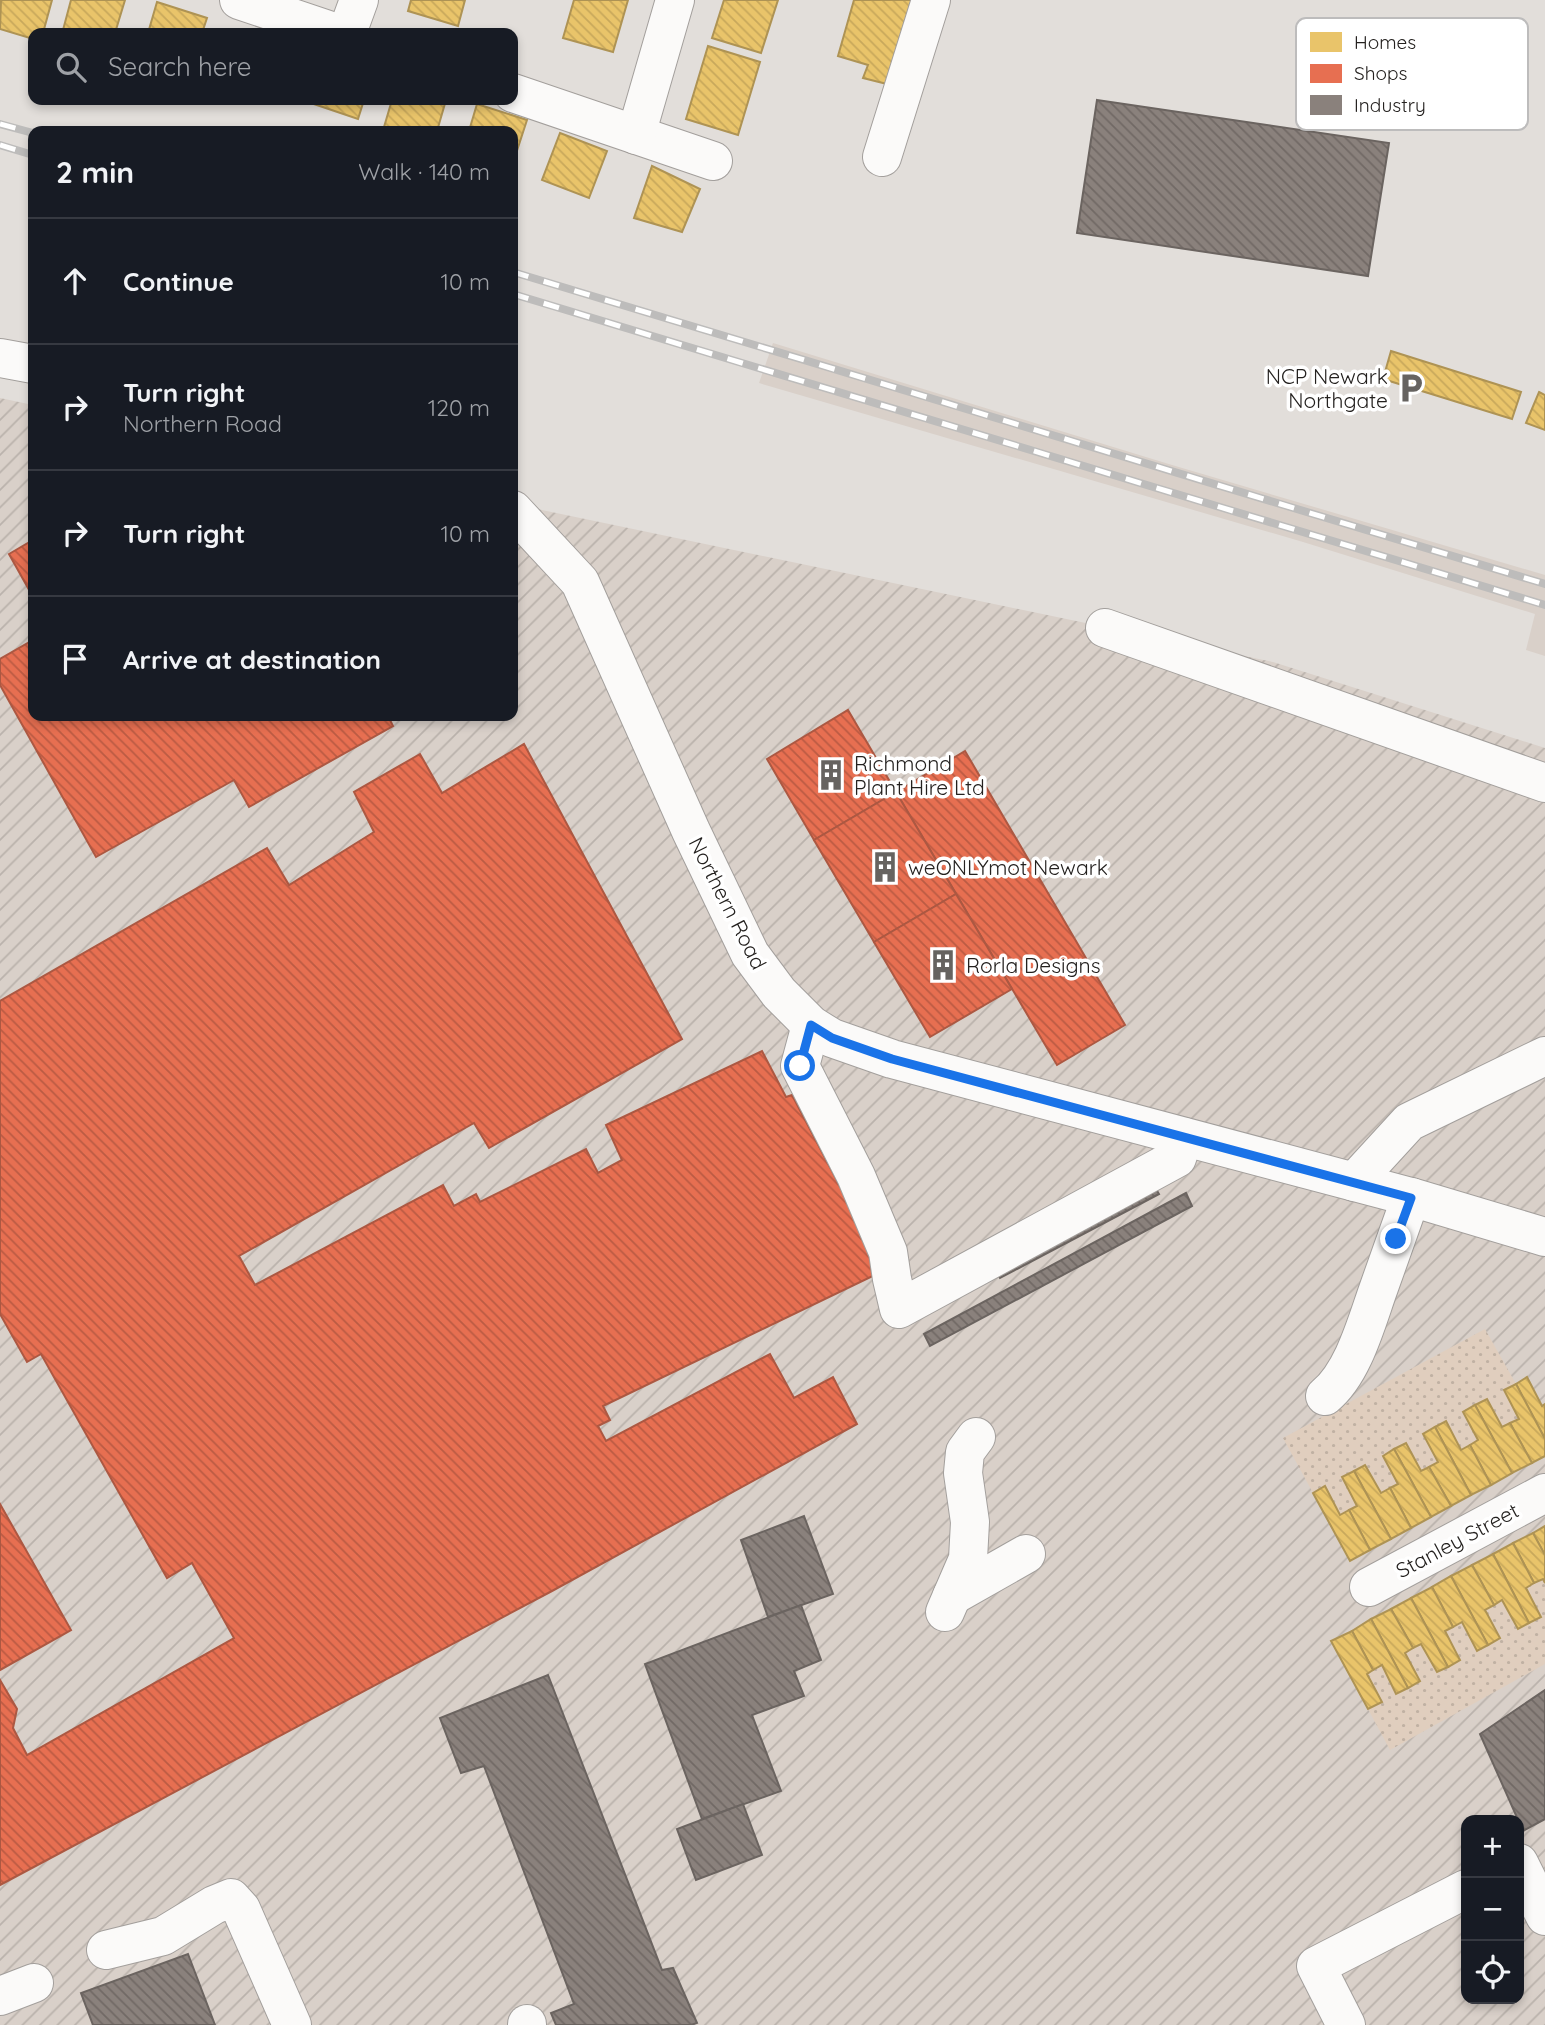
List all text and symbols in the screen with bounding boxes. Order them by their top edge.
legend [1296,18,1528,130]
search box [28,28,518,105]
text: Homes [1354,30,1416,54]
icon: search [52,48,90,86]
text: Search here [108,50,252,83]
text: Shops [1354,61,1407,85]
text: Industry [1354,93,1426,117]
text: 2 min [56,153,134,191]
text: Walk · 140 m [358,157,490,186]
icon: ahead [56,262,94,300]
text: Continue [123,265,234,298]
text: 10 m [441,267,490,296]
place label: NCP Newark Northgate [1266,363,1388,413]
parking icon: NCP Newark Northgate [1394,371,1428,405]
text: Turn right [123,376,245,409]
icon: right [56,388,94,426]
text: 120 m [428,393,490,422]
text: Northern Road [123,409,282,438]
icon: right [56,514,94,552]
text: Turn right [123,517,245,550]
text: 10 m [441,519,490,548]
icon: arrive [56,640,94,678]
text: Arrive at destination [123,643,381,676]
place label: Richmond Plant Hire Ltd [854,750,985,800]
building icon: Richmond Plant Hire Ltd [814,758,848,792]
street label: Northern Road [683,832,773,974]
building icon: weONLYmot Newark [868,850,902,884]
place label: weONLYmot Newark [908,854,1108,880]
building icon: Rorla Designs [926,948,960,982]
place label: Rorla Designs [966,952,1101,978]
route start [784,1050,815,1081]
route end [1380,1223,1411,1254]
street label: Stanley Street [1391,1497,1523,1583]
map controls [1461,1815,1524,2004]
button: + [1461,1815,1524,1878]
button: − [1461,1878,1524,1941]
button: locate [1461,1941,1524,2004]

